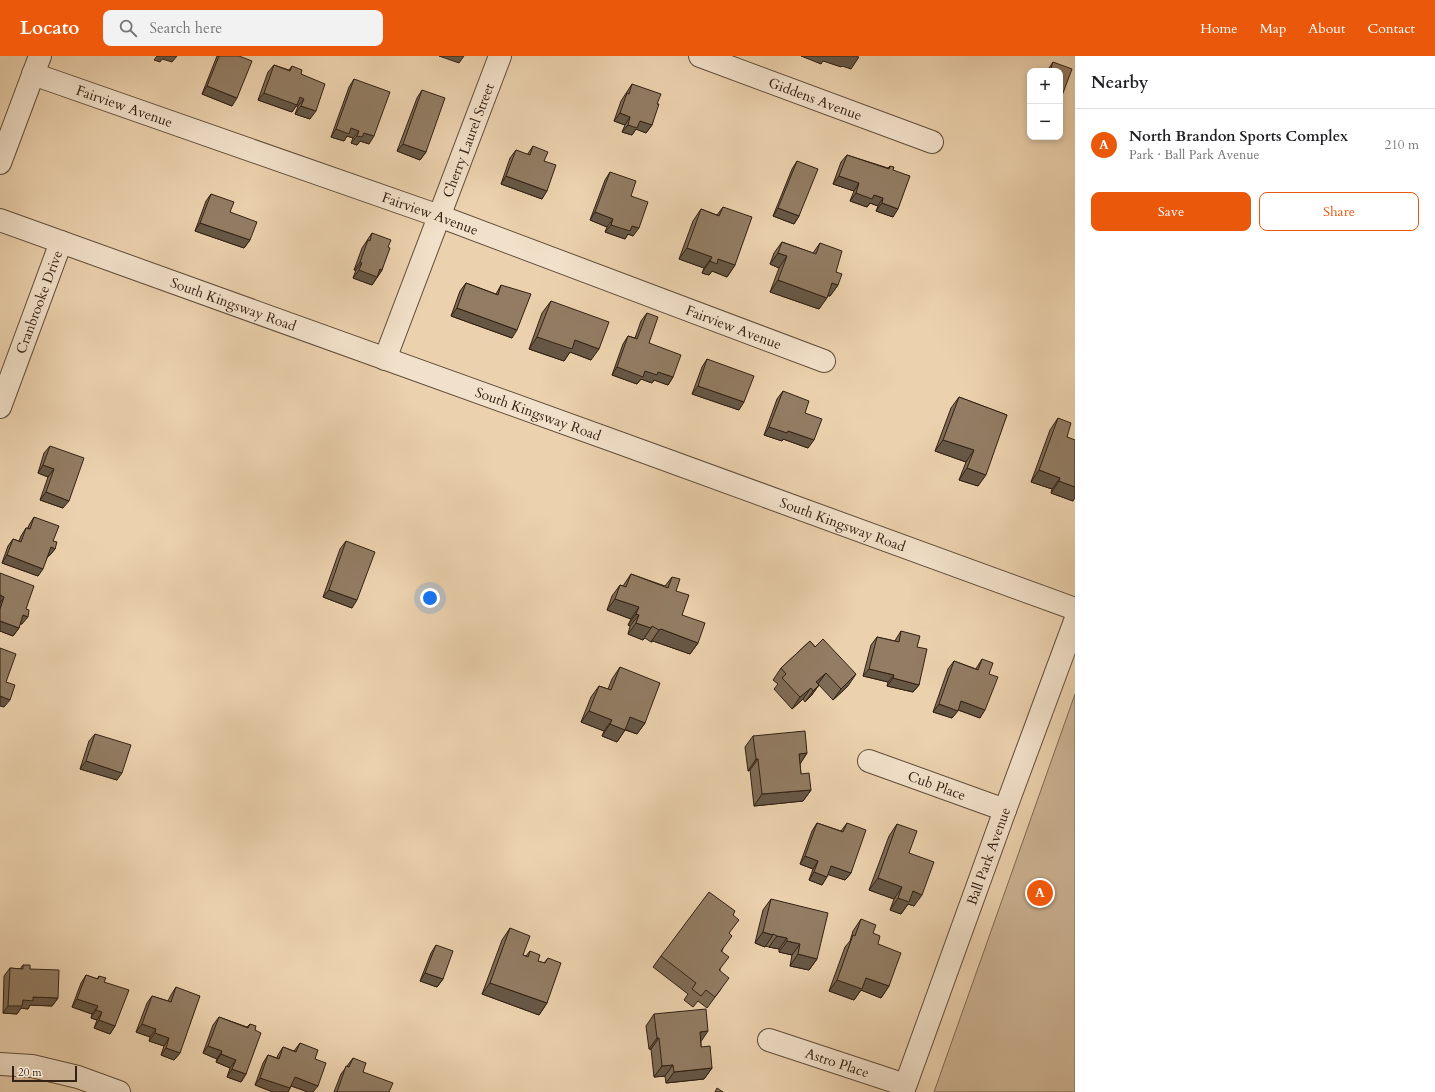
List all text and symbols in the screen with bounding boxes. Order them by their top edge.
search box [103,10,383,46]
text: Locato [20,15,79,41]
icon: search [117,17,139,39]
text: Search here [149,18,222,38]
text: Home [1200,19,1238,38]
text: Map [1260,19,1286,38]
text: About [1308,19,1345,38]
text: Contact [1367,19,1415,38]
map controls [1027,68,1063,140]
button: + [1027,68,1063,104]
text: Nearby [1091,71,1148,94]
street label: Giddens Avenue [766,73,864,125]
street label: Cherry Laurel Street [438,80,499,200]
street label: Fairview Avenue [74,81,175,132]
button: − [1027,104,1063,140]
text: North Brandon Sports Complex [1129,126,1348,146]
text: A [1099,136,1109,154]
text: 210 m [1385,136,1419,154]
text: Park · Ball Park Avenue [1129,146,1260,164]
street label: Fairview Avenue [379,188,481,240]
button: Save [1091,192,1251,231]
button: Share [1259,192,1419,231]
street label: Cranbrooke Drive [11,248,67,357]
street label: South Kingsway Road [168,273,299,336]
street label: Fairview Avenue [683,301,784,354]
street label: South Kingsway Road [473,383,604,446]
street label: South Kingsway Road [777,493,908,557]
your location [420,588,440,608]
street label: Cub Place [905,767,968,805]
street label: Ball Park Avenue [962,805,1015,908]
pin: A [1027,878,1053,908]
street label: Astro Place [803,1044,872,1083]
scale bar [12,1064,77,1083]
text: 20 m [18,1065,42,1080]

